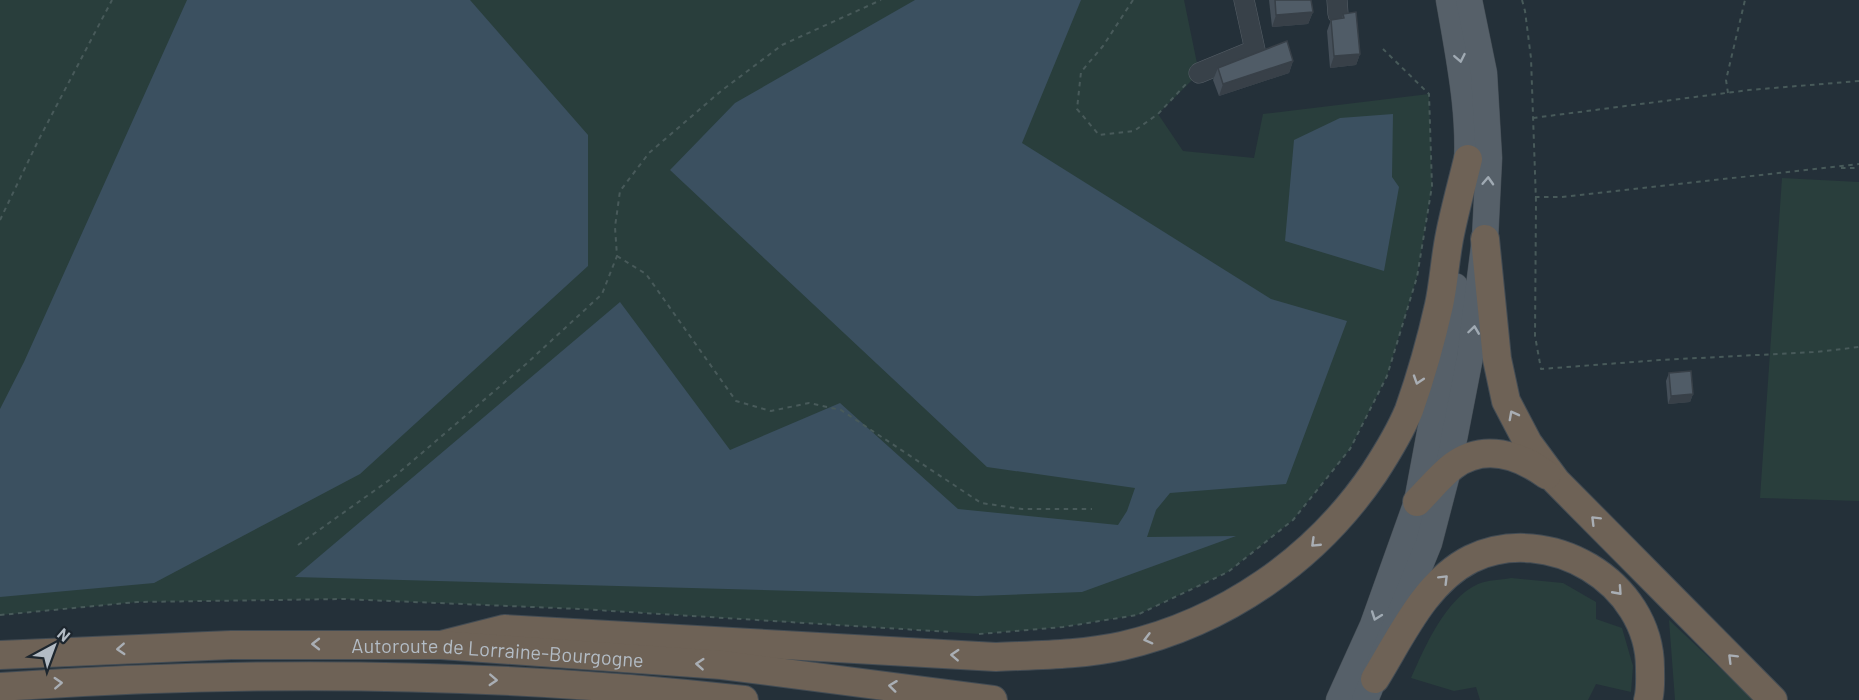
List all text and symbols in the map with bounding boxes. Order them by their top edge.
one-way arrow [1453,52,1466,62]
one-way arrow [1481,177,1494,186]
one-way arrow [1467,325,1479,335]
one-way arrow [1413,374,1426,385]
one-way arrow [1509,411,1520,421]
one-way arrow [1591,516,1601,527]
one-way arrow [1312,535,1323,546]
one-way arrow [1437,575,1447,586]
one-way arrow [1611,584,1622,595]
one-way arrow [1370,611,1383,621]
north arrow [24,616,84,676]
text: N [54,624,74,645]
one-way arrow [1143,631,1153,644]
street label: Autoroute de Lorraine-Bourgogne [351,633,645,671]
one-way arrow [312,638,321,650]
one-way arrow [117,642,126,655]
one-way arrow [950,648,959,661]
one-way arrow [1728,655,1739,665]
one-way arrow [695,657,704,670]
one-way arrow [488,673,497,686]
one-way arrow [54,676,63,689]
one-way arrow [889,681,898,693]

